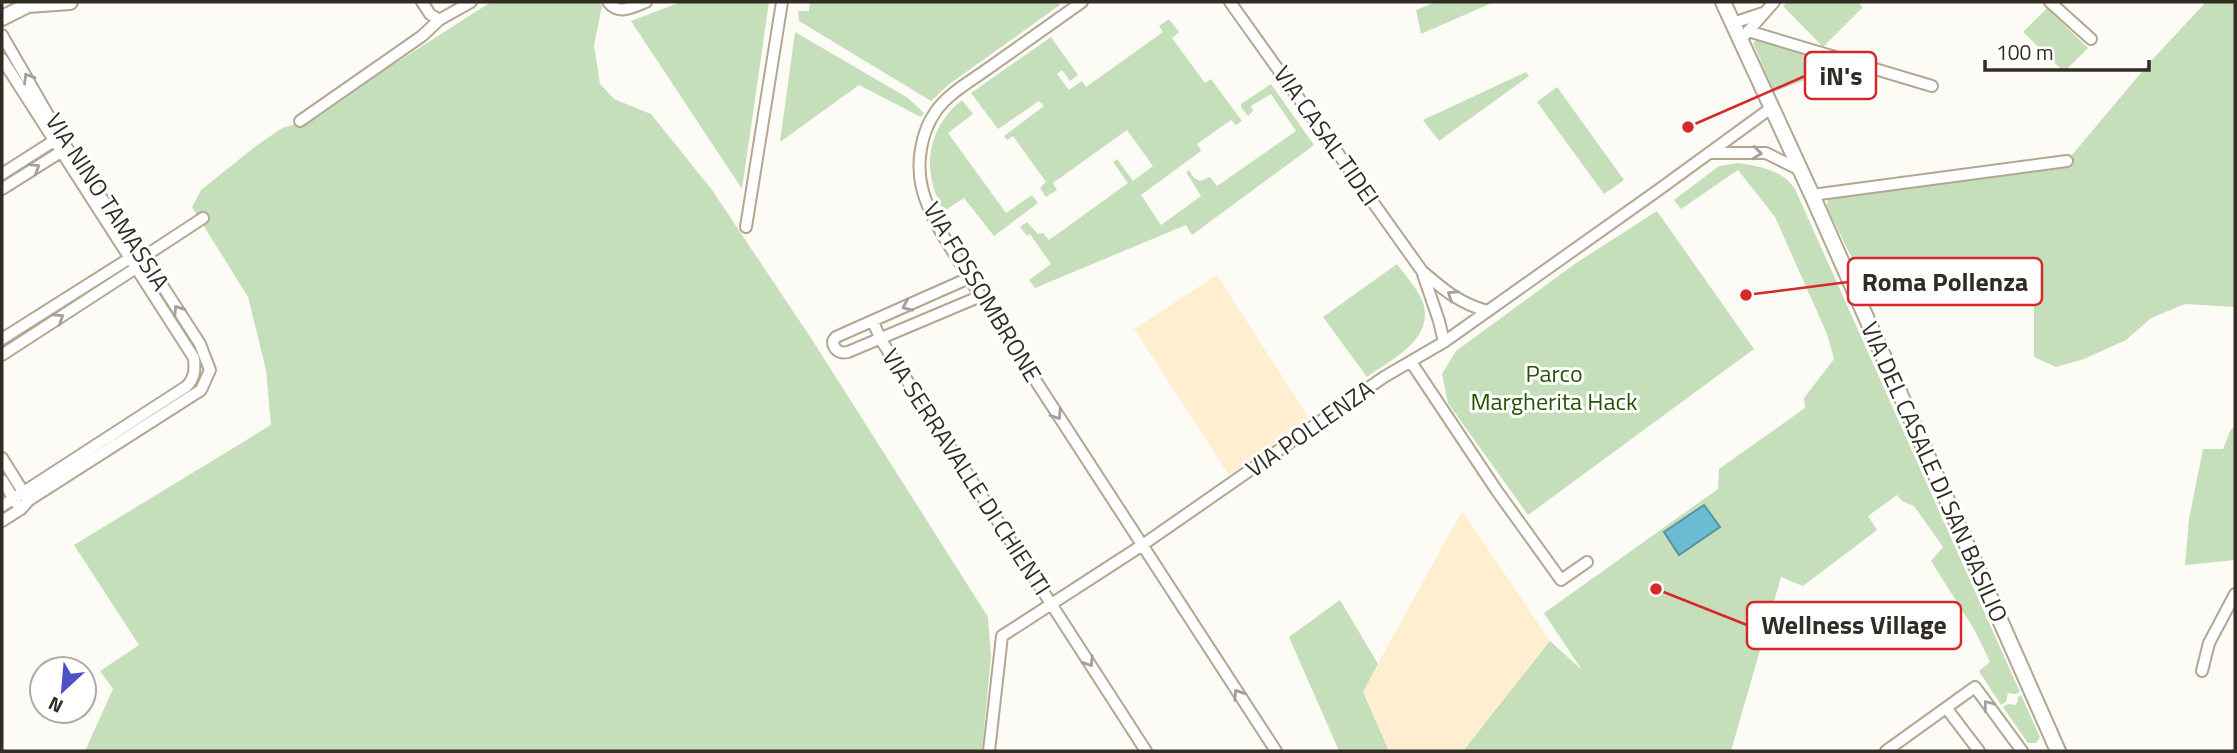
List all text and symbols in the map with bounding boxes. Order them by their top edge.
scale bar [1985,28,2150,72]
text: 100 m [1996,36,2053,68]
callout: iN's [1805,52,1876,99]
text: iN's [1819,56,1863,95]
street label: VIA CASAL TIDEI [1265,58,1389,213]
one-way arrow [23,72,36,85]
street label: VIA NINO TAMASSIA [37,106,179,297]
one-way arrow [1751,146,1763,161]
one-way arrow [27,164,40,177]
street label: VIA FOSSOMBRONE [915,195,1051,388]
callout: Roma Pollenza [1848,258,2042,305]
text: Roma Pollenza [1862,262,2028,301]
one-way arrow [1447,291,1460,304]
one-way arrow [902,298,914,312]
one-way arrow [173,304,186,317]
one-way arrow [51,313,64,326]
street label: VIA DEL CASALE DI SAN BASILIO [1852,316,2018,628]
street label: VIA SERRAVALLE DI CHIENTI [873,341,1060,602]
park label: Parco Margherita Hack [1470,355,1638,419]
street label: VIA POLLENZA [1238,371,1381,486]
one-way arrow [1049,407,1061,420]
callout: Wellness Village [1747,602,1961,649]
text: Wellness Village [1761,605,1947,644]
north arrow [28,655,98,725]
one-way arrow [1080,655,1093,668]
one-way arrow [1234,689,1247,702]
text: N [43,690,68,722]
one-way arrow [1984,700,1996,713]

